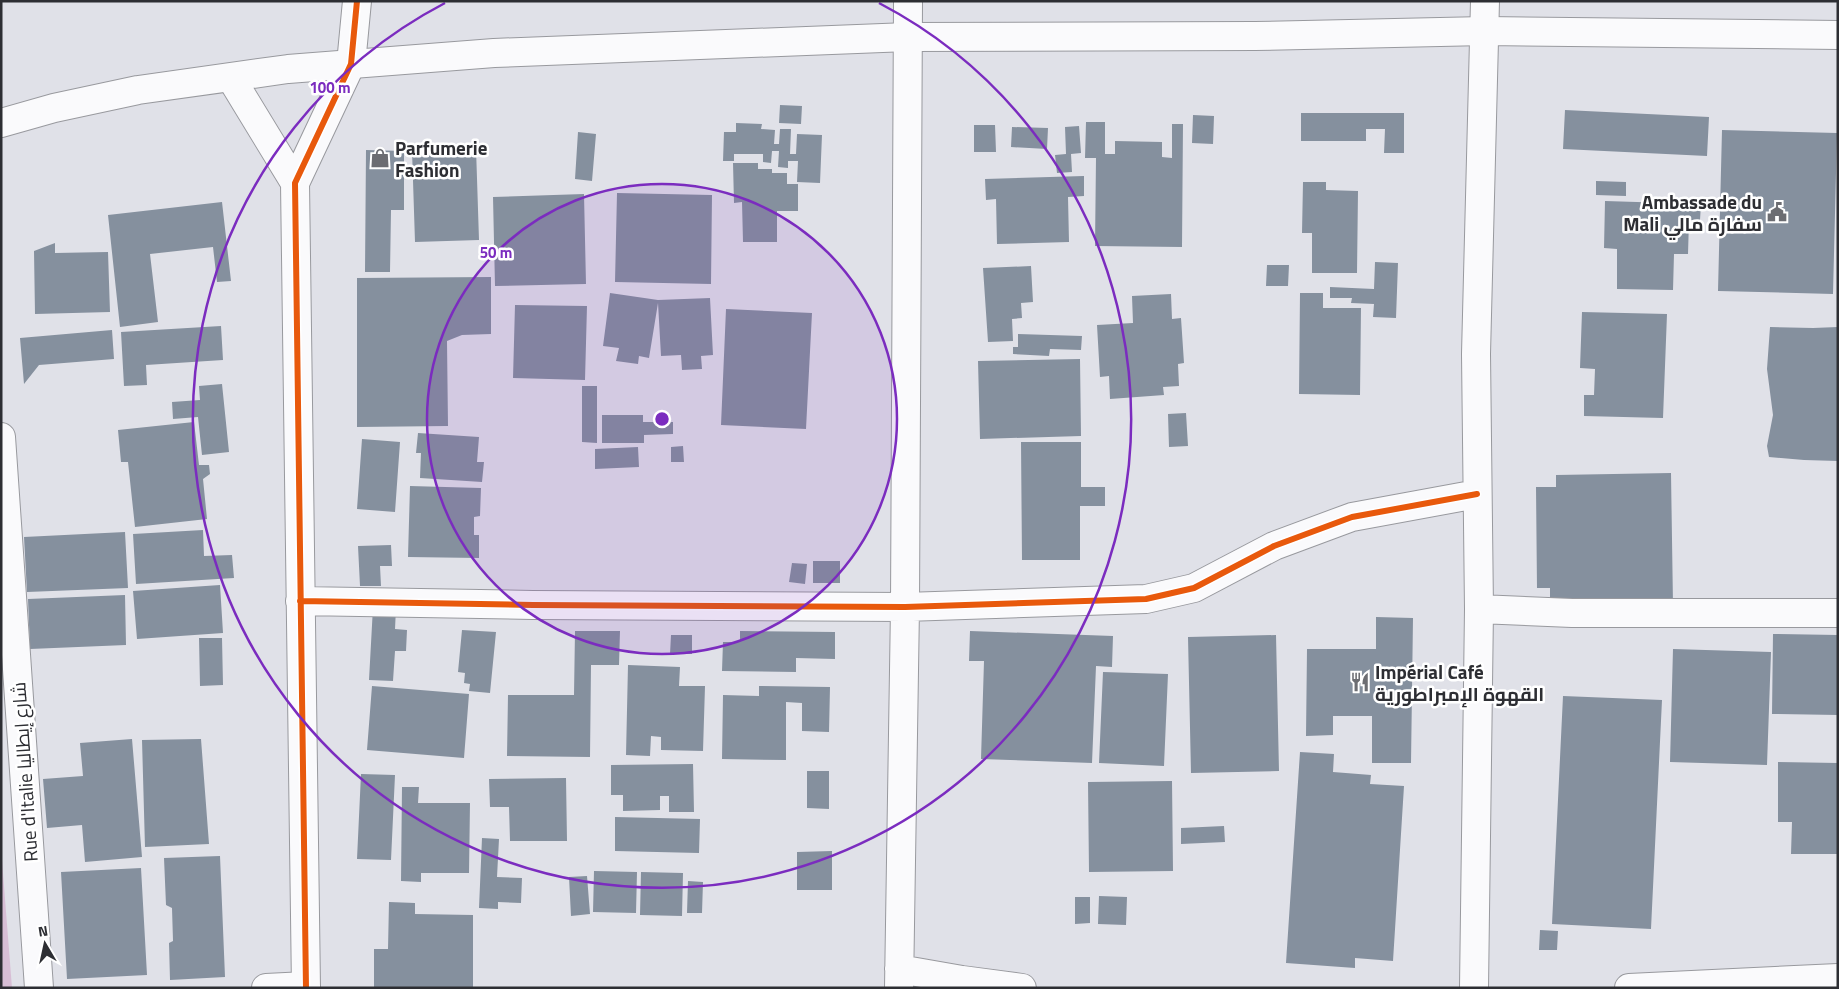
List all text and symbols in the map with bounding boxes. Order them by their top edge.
text: 100 m [309,76,351,99]
place label: Parfumerie Fashion [395,133,488,184]
shop icon: Parfumerie Fashion [369,147,391,169]
place label: Ambassade du Mali سفارة مالي [1623,187,1762,240]
public building icon: Ambassade du Mali سفارة مالي [1766,201,1788,223]
text: 50 m [480,241,512,264]
centre of rings [653,410,671,428]
place label: Impérial Café القهوة الإمبراطورية [1375,657,1544,708]
restaurant icon: Impérial Café القهوة الإمبراطورية [1349,671,1371,693]
street label: Rue d'Italie شارع إيطاليا [3,681,45,863]
north arrow [20,919,70,969]
text: N [36,920,49,942]

